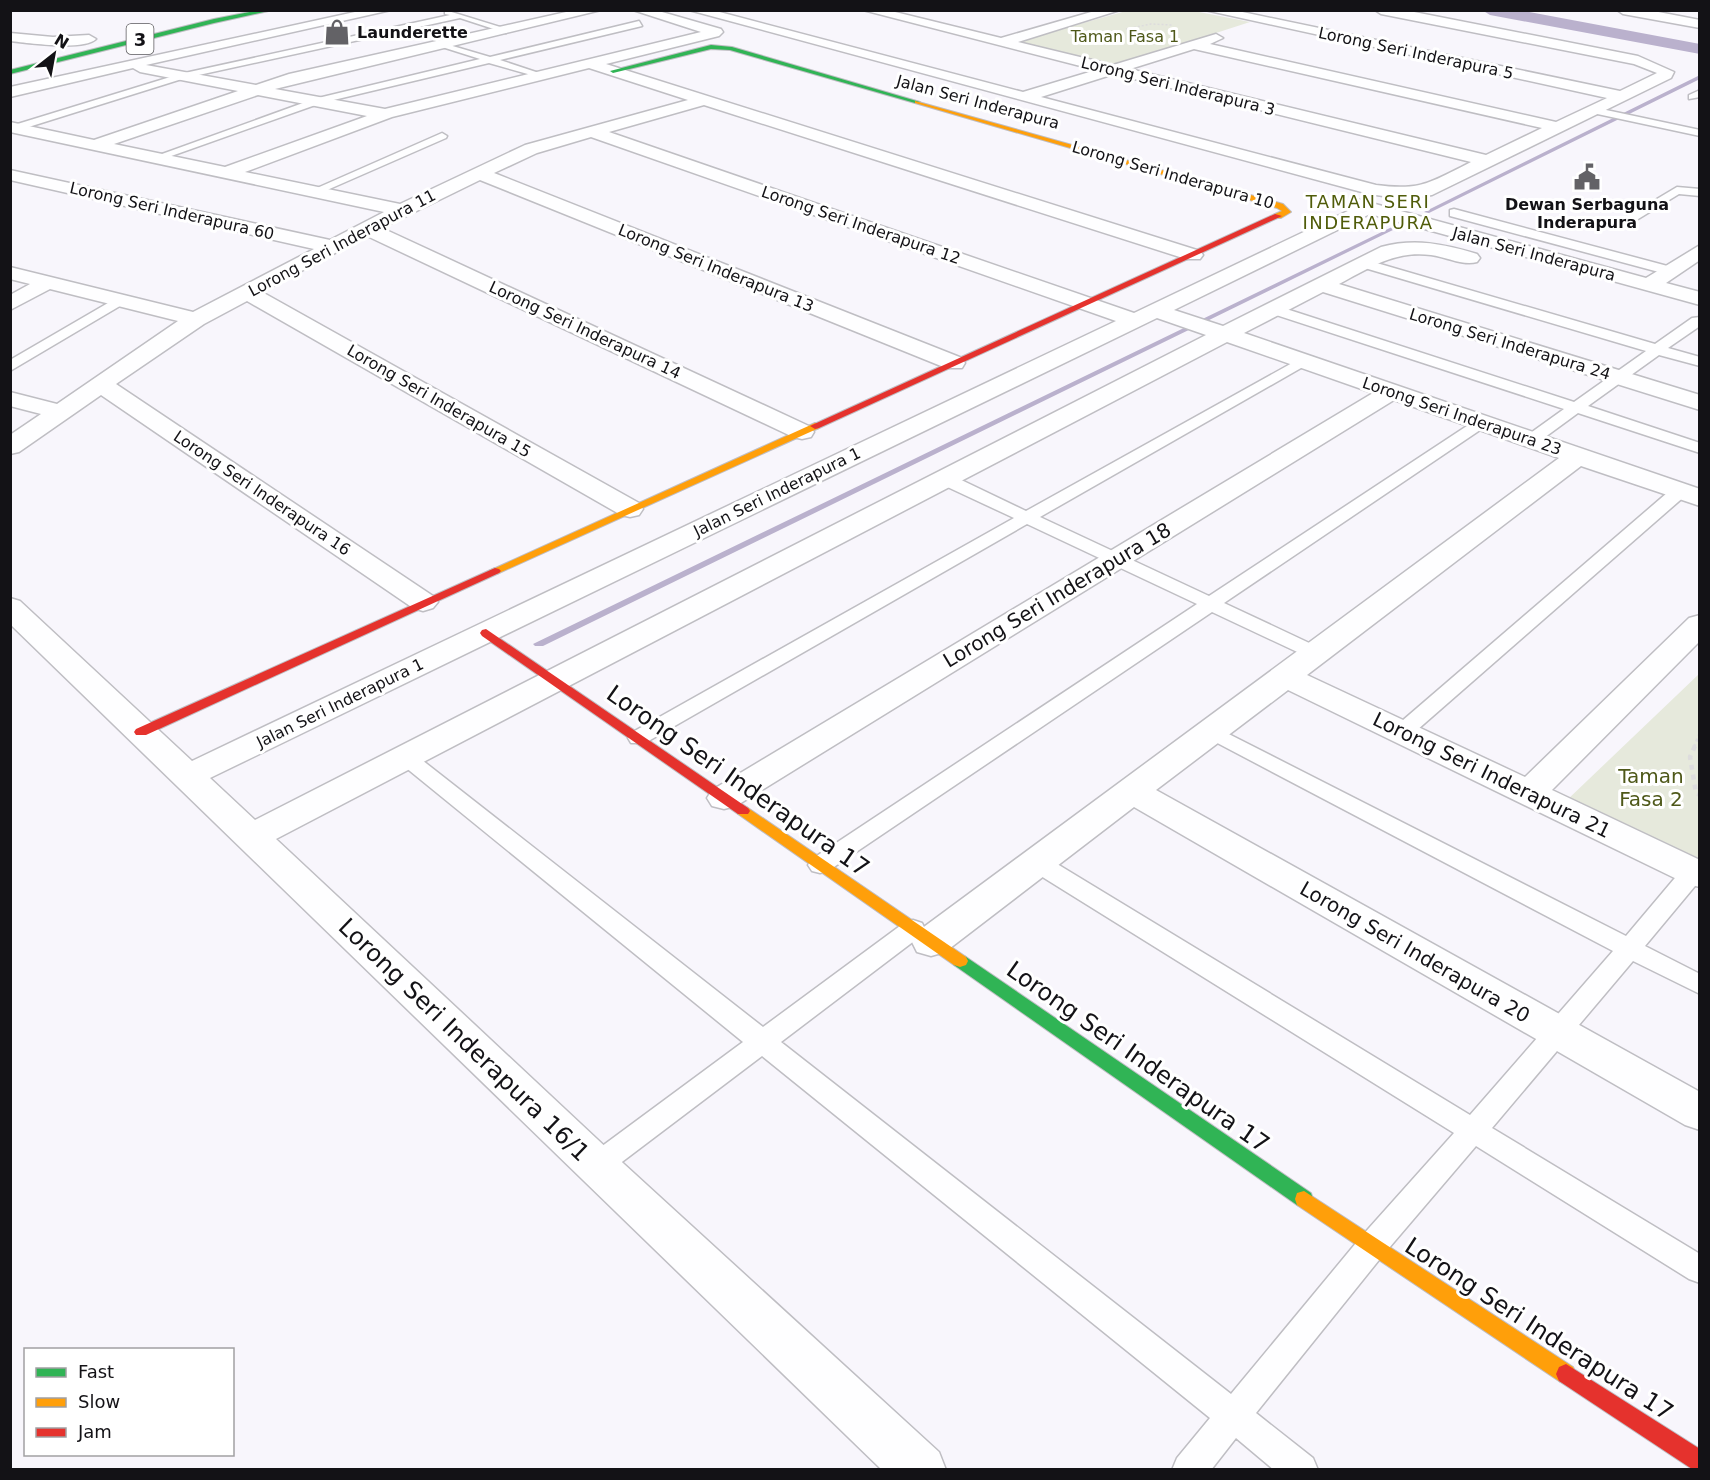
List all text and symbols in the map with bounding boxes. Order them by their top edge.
shop icon: Launderette [322,17,352,47]
place label: Launderette [357,23,468,42]
street label: Lorong Seri Inderapura 5 [1317,23,1515,83]
north arrow [24,24,84,84]
road number: 3 [126,24,154,54]
park label: Taman Fasa 1 [1070,27,1179,46]
text: N [51,30,72,53]
street label: Lorong Seri Inderapura 3 [1079,53,1277,119]
street label: Jalan Seri Inderapura [893,71,1062,133]
street label: Lorong Seri Inderapura 10 [1070,137,1276,213]
public building icon: Dewan Serbaguna Inderapura [1572,162,1602,192]
street label: Lorong Seri Inderapura 60 [68,178,276,244]
street label: Lorong Seri Inderapura 12 [759,182,963,268]
street label: Lorong Seri Inderapura 11 [245,185,439,301]
district label: TAMAN SERI INDERAPURA [1302,191,1434,233]
place label: Dewan Serbaguna Inderapura [1505,195,1669,232]
street label: Lorong Seri Inderapura 13 [615,220,817,316]
street label: Jalan Seri Inderapura [1449,223,1618,285]
street label: Lorong Seri Inderapura 14 [486,277,684,383]
street label: Lorong Seri Inderapura 24 [1407,304,1613,384]
street label: Lorong Seri Inderapura 15 [344,340,534,462]
street label: Lorong Seri Inderapura 23 [1360,373,1564,459]
street label: Lorong Seri Inderapura 16 [170,427,354,559]
street label: Jalan Seri Inderapura 1 [690,443,864,541]
street label: Lorong Seri Inderapura 18 [939,517,1175,673]
street label: Jalan Seri Inderapura 1 [253,654,427,752]
street label: Lorong Seri Inderapura 17 [601,679,875,883]
street label: Lorong Seri Inderapura 21 [1369,707,1615,843]
park label: Taman Fasa 2 [1617,764,1684,811]
street label: Lorong Seri Inderapura 20 [1296,876,1534,1028]
street label: Lorong Seri Inderapura 16/1 [333,913,595,1167]
street label: Lorong Seri Inderapura 17 [1001,955,1275,1159]
street label: Lorong Seri Inderapura 17 [1400,1232,1678,1426]
legend [24,1348,234,1456]
text: Fast [78,1361,114,1382]
text: Slow [78,1391,120,1412]
text: Jam [77,1421,112,1442]

